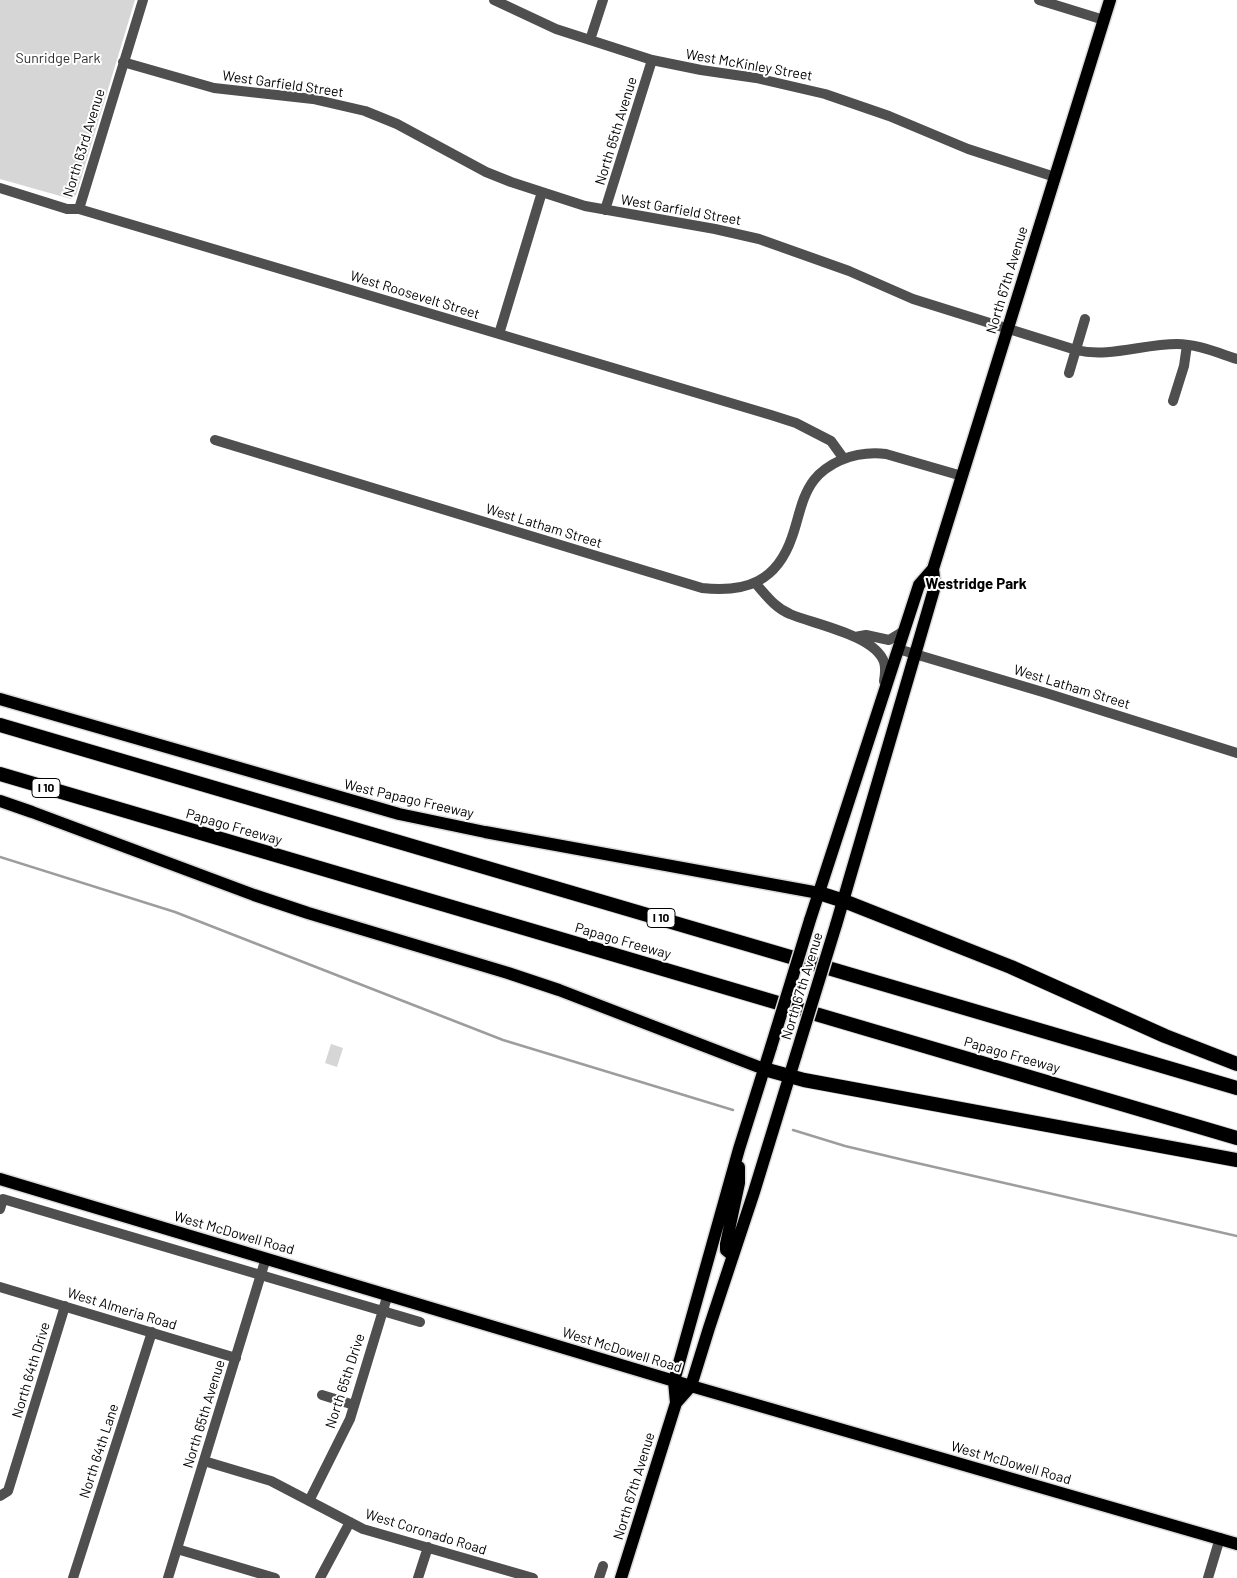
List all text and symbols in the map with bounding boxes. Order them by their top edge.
street label: West McKinley Street [684,46,814,84]
park label: Sunridge Park [16,50,100,66]
street label: West Garfield Street [221,67,345,101]
street label: North 65th Avenue [592,75,640,187]
street label: North 63rd Avenue [60,87,108,199]
street label: West Garfield Street [619,191,743,229]
street label: North 67th Avenue [983,224,1031,336]
street label: West Roosevelt Street [348,267,482,323]
street label: West Latham Street [484,500,604,552]
district label: Westridge Park [925,575,1027,593]
street label: West Latham Street [1012,661,1132,713]
street label: West Papago Freeway [342,776,476,822]
road number: I 10 [32,778,60,798]
street label: Papago Freeway [184,805,284,849]
road number: I 10 [647,908,675,928]
street label: Papago Freeway [573,919,673,963]
street label: North 67th Avenue [778,930,826,1042]
street label: Papago Freeway [962,1033,1062,1077]
street label: West McDowell Road [172,1208,296,1258]
street label: West Almeria Road [65,1284,179,1334]
street label: North 64th Drive [8,1320,54,1420]
street label: West McDowell Road [560,1324,684,1376]
street label: North 65th Drive [322,1331,368,1431]
street label: North 65th Avenue [180,1358,228,1470]
street label: North 64th Lane [76,1402,122,1500]
street label: North 67th Avenue [610,1430,658,1542]
street label: West McDowell Road [949,1438,1073,1488]
street label: West Coronado Road [363,1506,489,1558]

